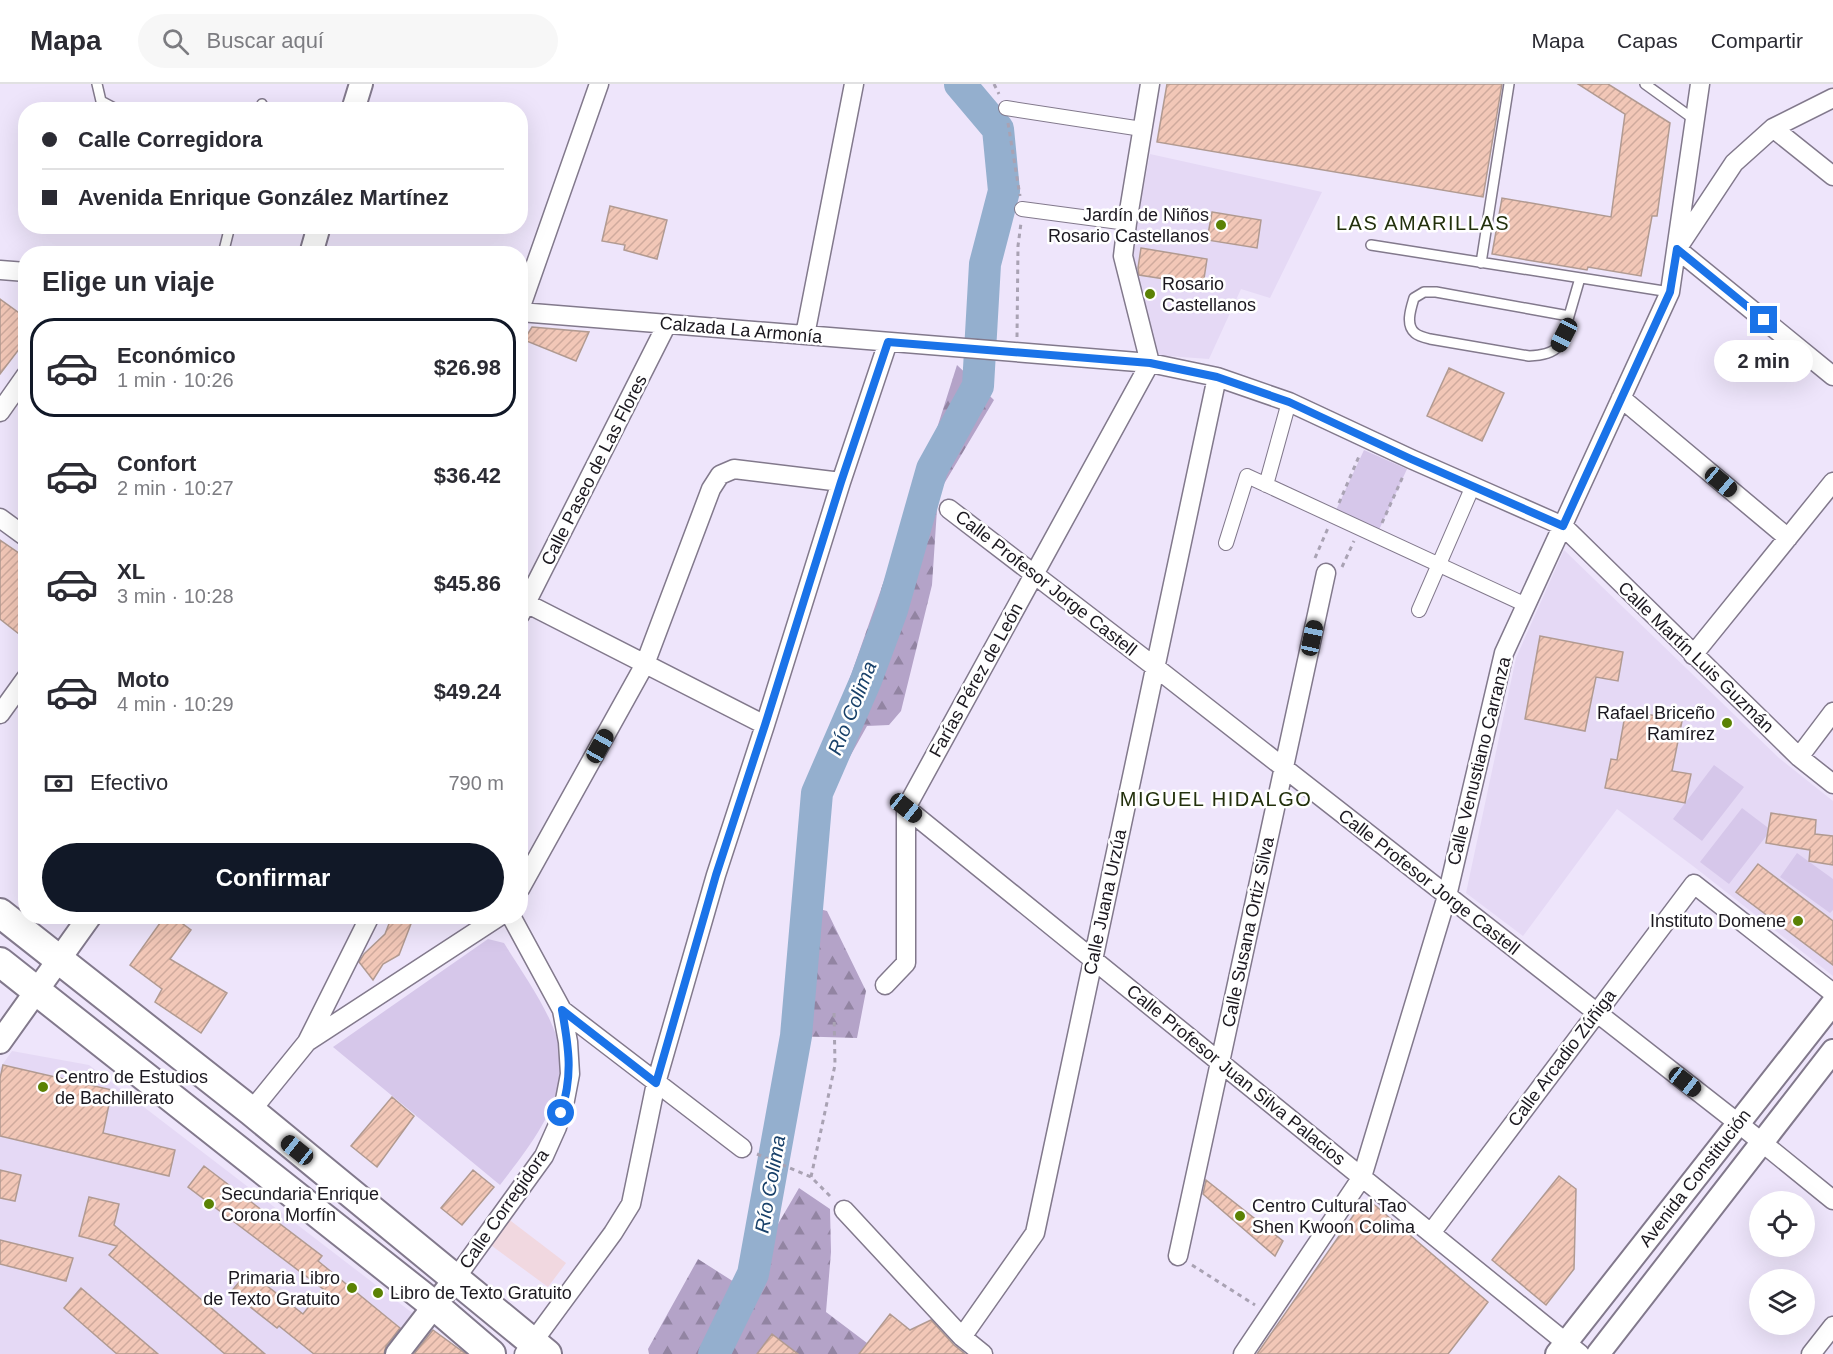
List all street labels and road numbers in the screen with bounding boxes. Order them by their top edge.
street label: Calzada La Armonía [659,313,824,347]
street label: Calle Paseo de Las Flores [537,371,651,569]
street label: Calle Profesor Jorge Castell [952,506,1140,660]
street label: Calle Martín Luis Guzmán [1614,578,1778,736]
street label: Farías Pérez de León [925,599,1027,761]
street label: Calle Venustiano Carranza [1443,654,1515,867]
street label: Calle Profesor Jorge Castell [1335,805,1523,959]
street label: Calle Juana Urzúa [1080,827,1130,977]
street label: Calle Susana Ortiz Silva [1218,834,1278,1029]
street label: Calle Profesor Juan Silva Palacios [1123,981,1349,1169]
street label: Calle Arcadio Zúñiga [1504,985,1621,1130]
street label: Avenida Constitución [1635,1105,1755,1251]
street label: Calle Corregidora [455,1145,553,1273]

